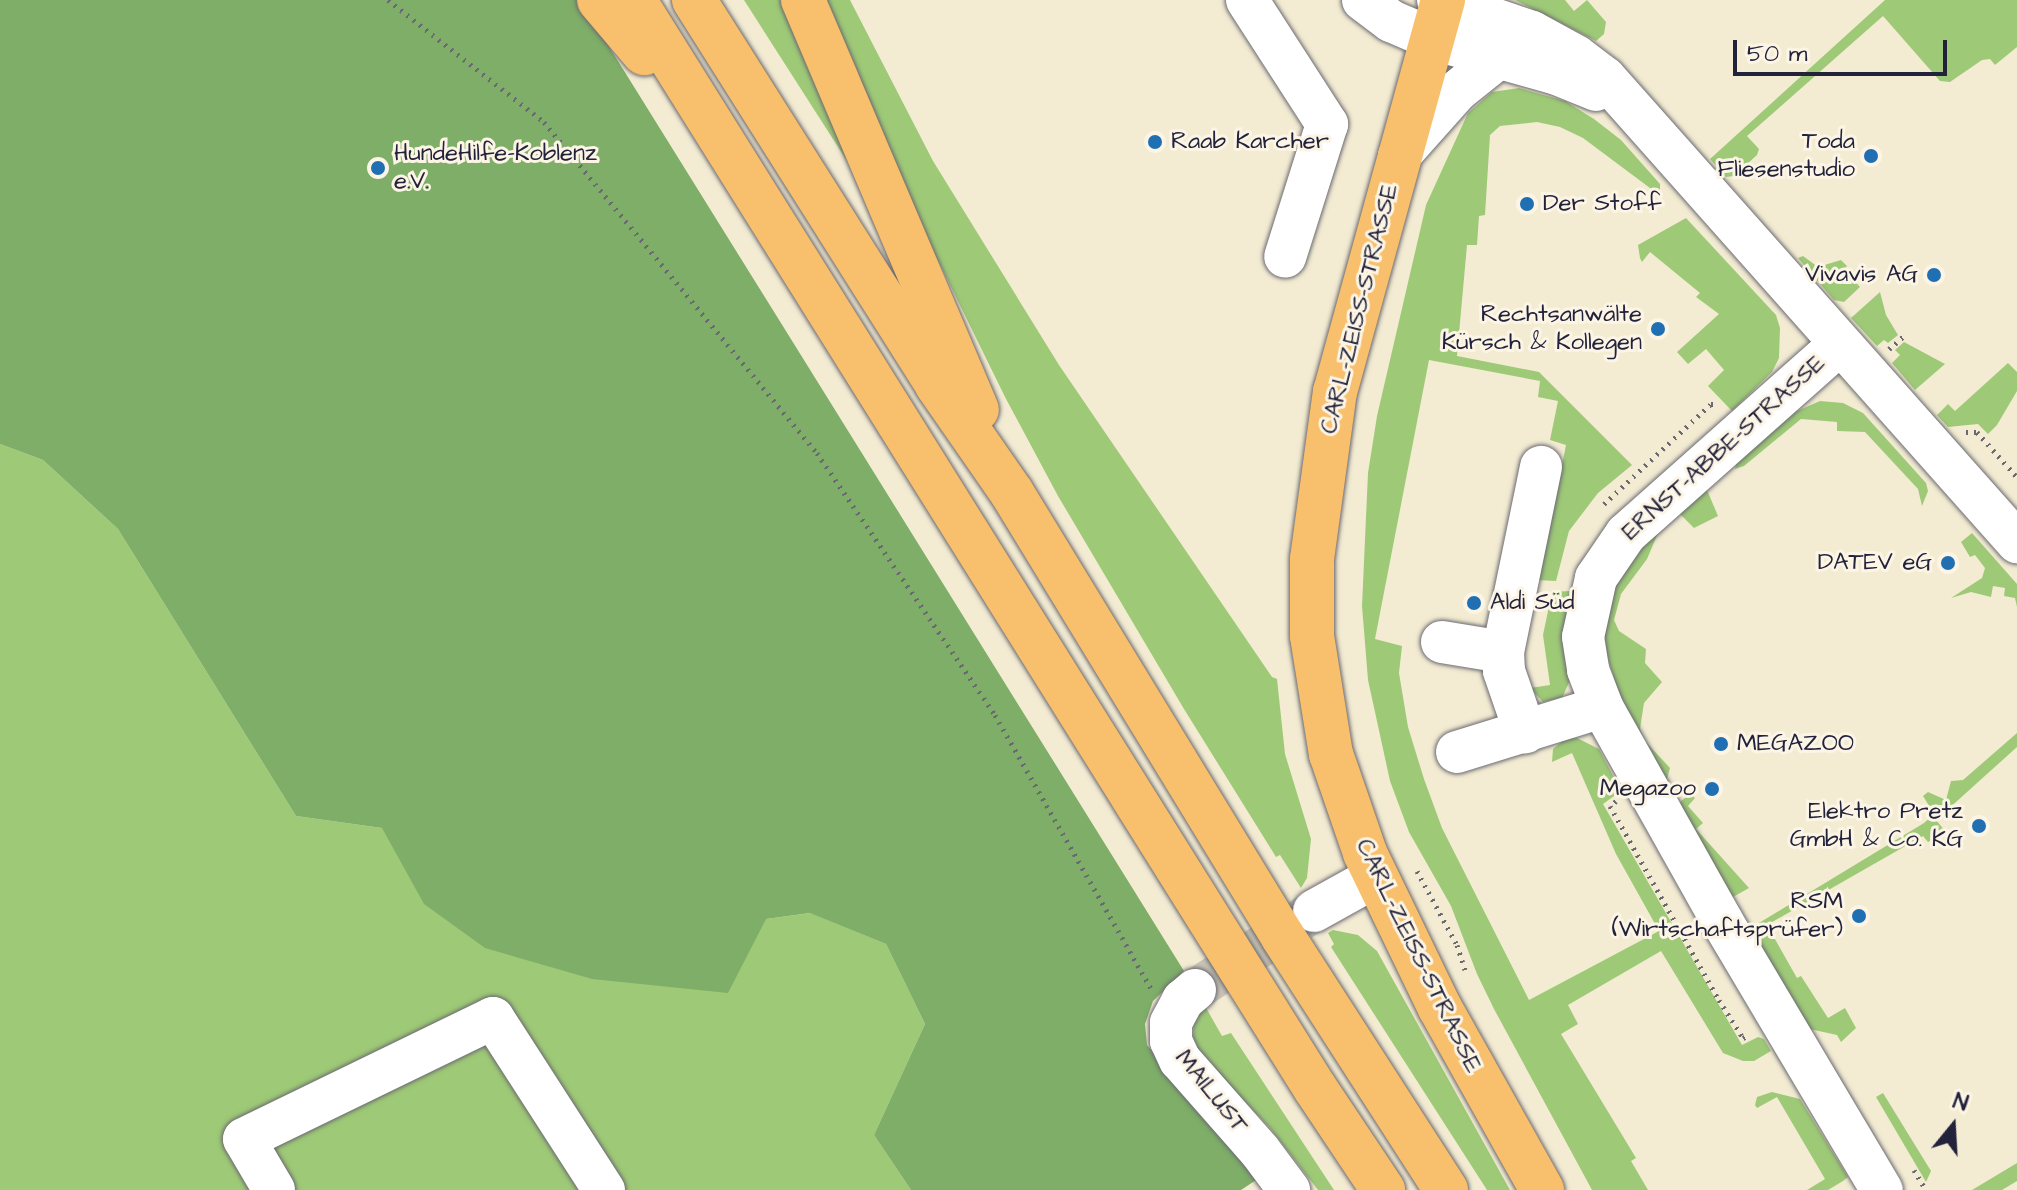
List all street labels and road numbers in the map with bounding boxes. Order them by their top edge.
street label: CARL-ZEISS-STRASSE [1315,181,1405,437]
street label: ERNST-ABBE-STRASSE [1617,349,1831,547]
street label: CARL-ZEISS-STRASSE [1349,834,1487,1078]
street label: MAILUST [1169,1044,1253,1140]

